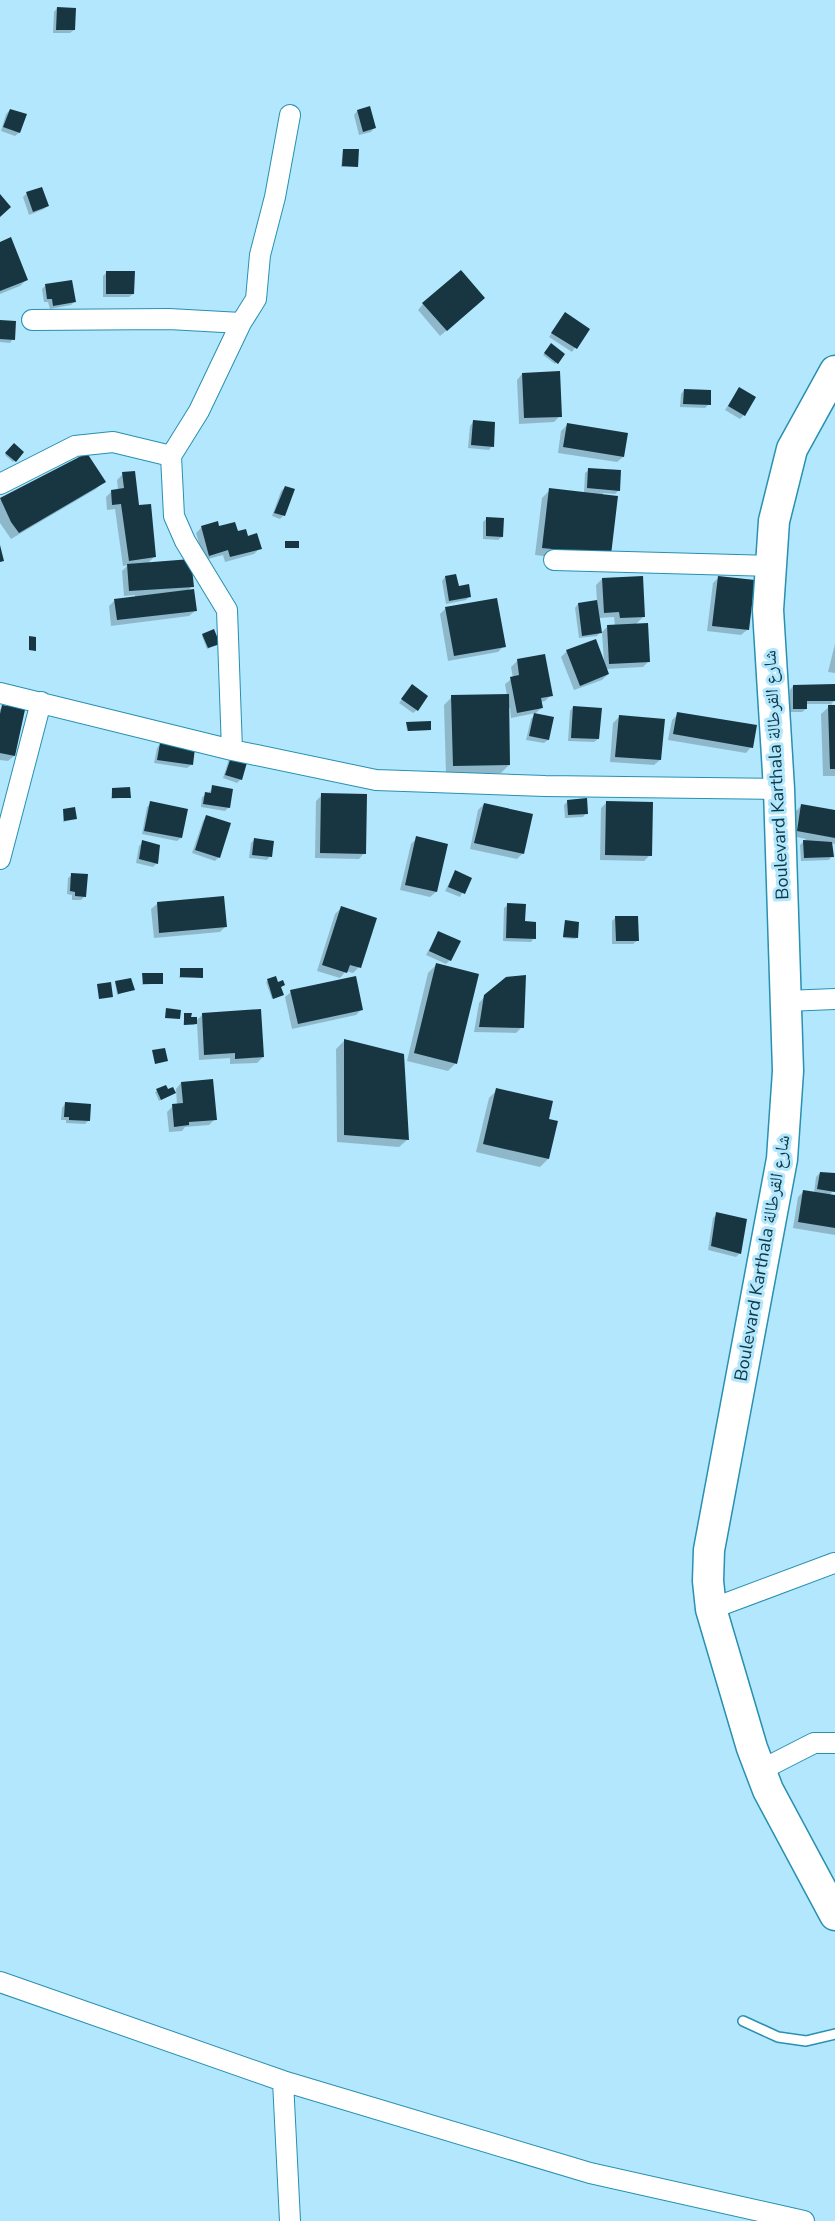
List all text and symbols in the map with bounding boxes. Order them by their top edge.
street label: Boulevard Karthala شارع القرطالة [757,650,795,900]
street label: Boulevard Karthala شارع القرطالة [728,1133,796,1383]

